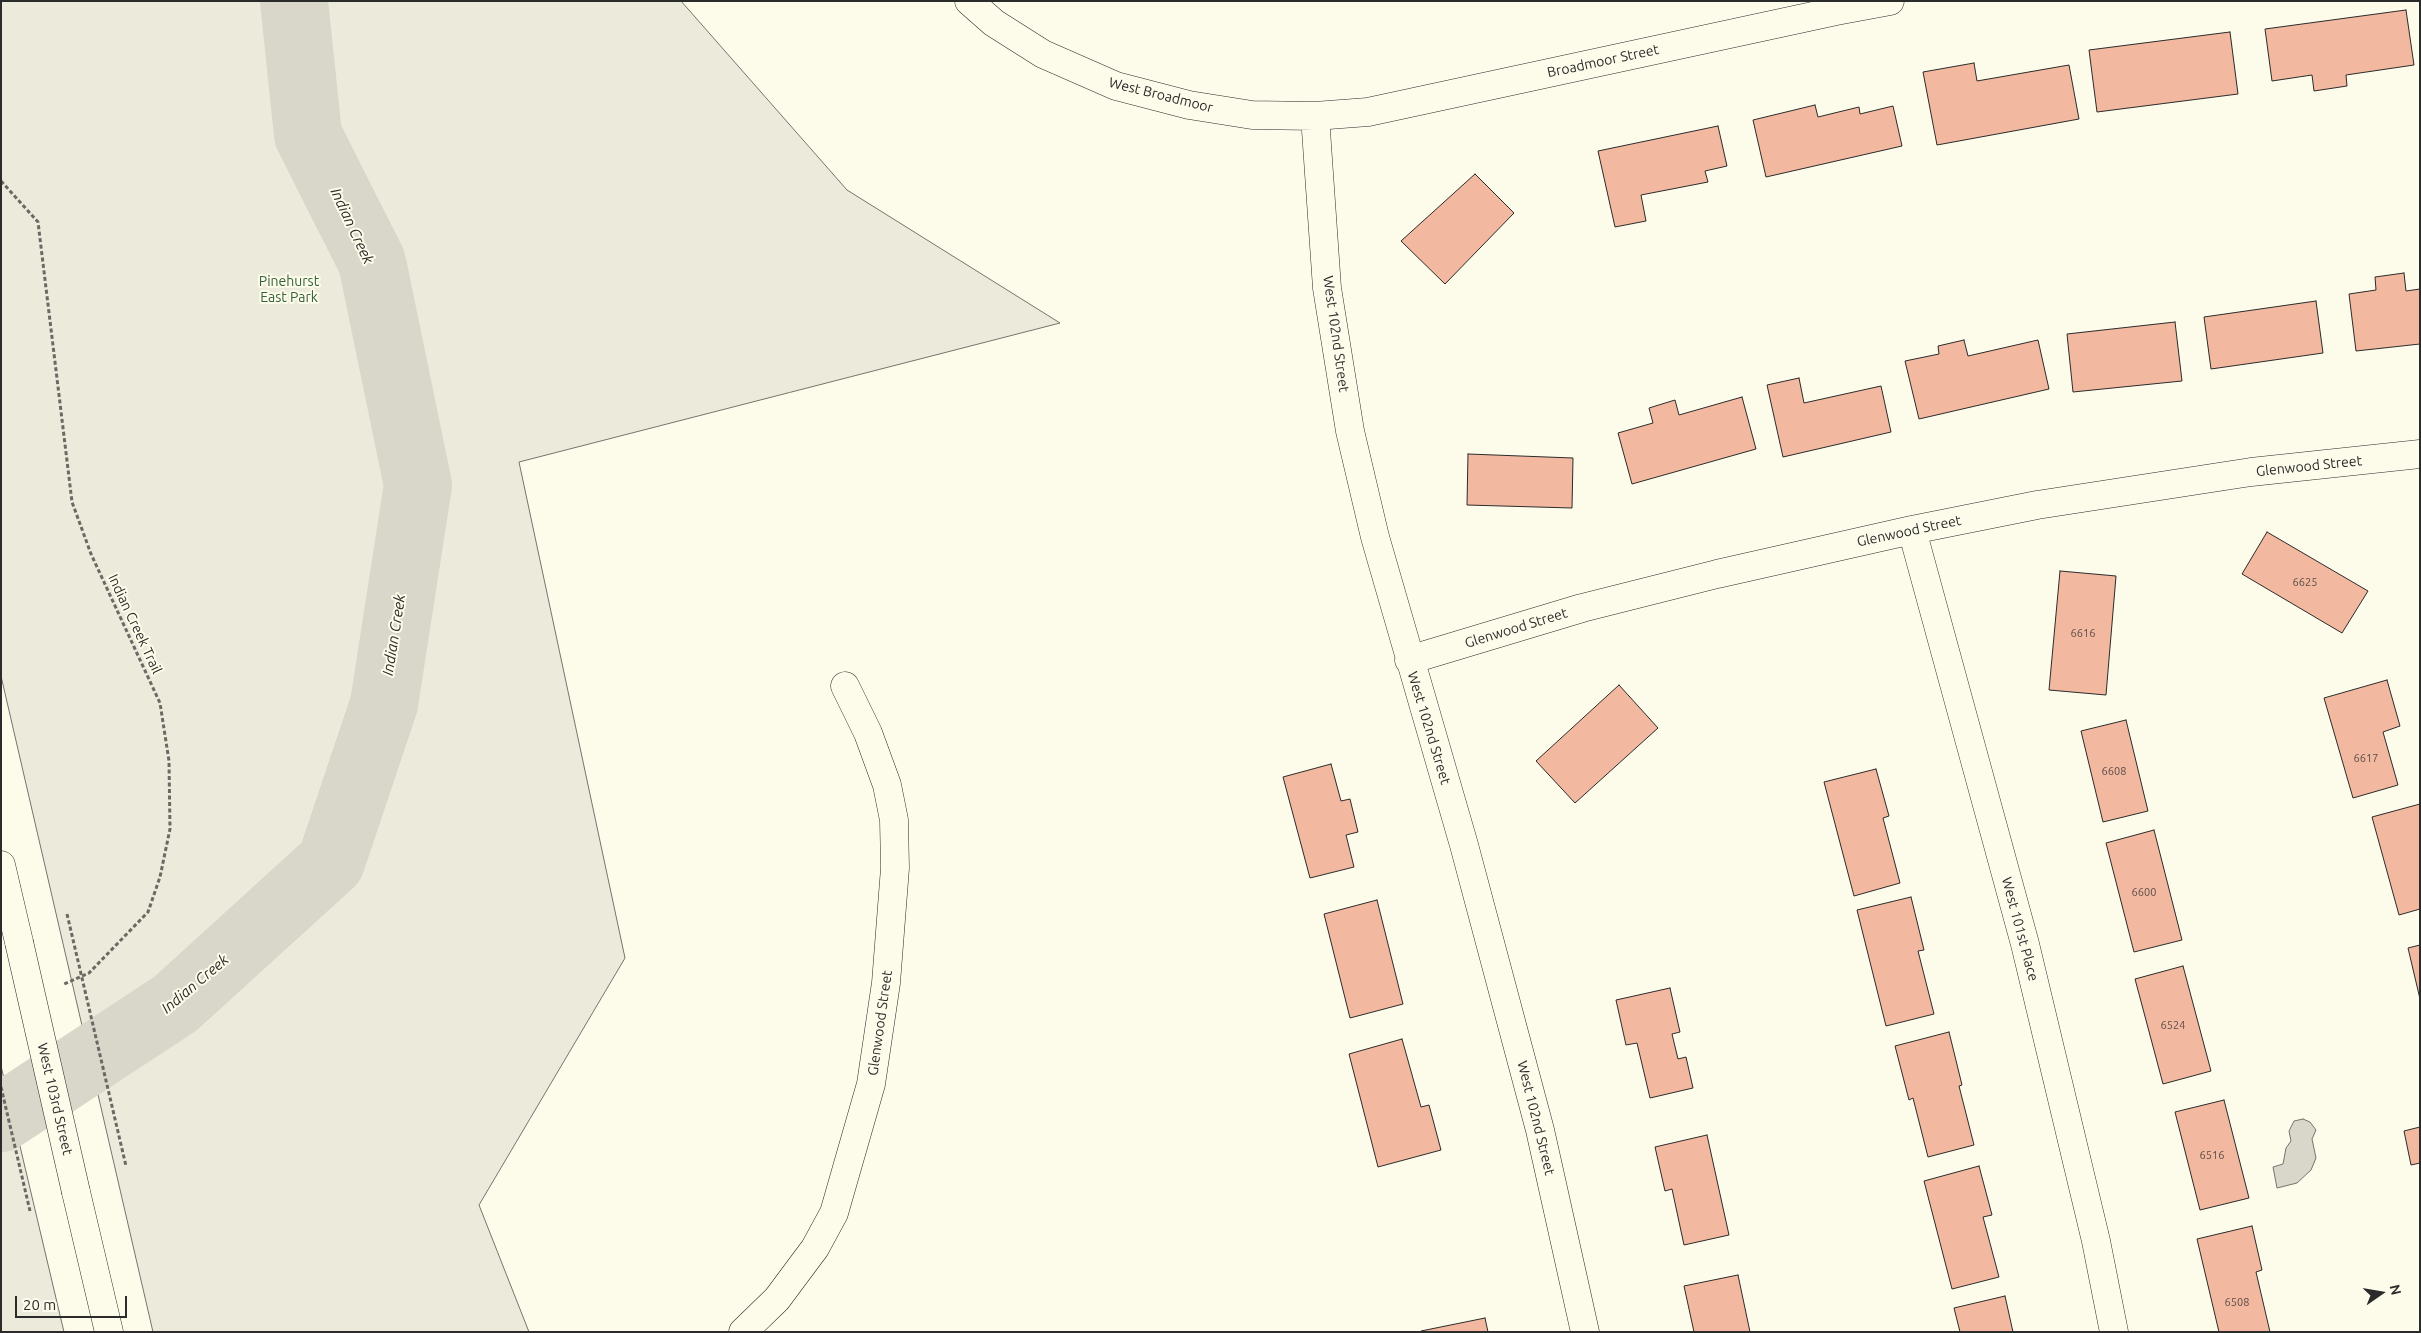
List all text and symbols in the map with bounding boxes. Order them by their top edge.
street label: Broadmoor Street [1546,41,1660,81]
street label: West Broadmoor [1107,74,1215,116]
water label: Indian Creek [326,185,378,267]
park label: Pinehurst East Park [259,273,319,306]
street label: West 102nd Street [1320,275,1352,393]
street label: Glenwood Street [2255,452,2363,480]
street label: Glenwood Street [1855,512,1963,550]
street label: Indian Creek Trail [105,571,165,677]
house number: 6625 [2293,575,2317,589]
water label: Indian Creek [379,593,409,677]
street label: Glenwood Street [1463,604,1569,652]
house number: 6616 [2071,626,2095,640]
street label: West 102nd Street [1404,669,1454,787]
house number: 6617 [2354,751,2378,765]
house number: 6608 [2102,764,2126,778]
street label: West 101st Place [1998,875,2042,983]
house number: 6600 [2132,885,2156,899]
water label: Indian Creek [158,951,232,1017]
street label: Glenwood Street [864,969,896,1077]
house number: 6524 [2161,1018,2185,1032]
street label: West 103rd Street [34,1041,76,1157]
street label: West 102nd Street [1514,1059,1558,1177]
house number: 6516 [2200,1148,2224,1162]
north arrow [2356,1268,2406,1318]
text: N [2387,1283,2405,1297]
scale bar [18,1286,130,1318]
house number: 6508 [2225,1295,2249,1309]
text: 20 m [23,1296,56,1313]

